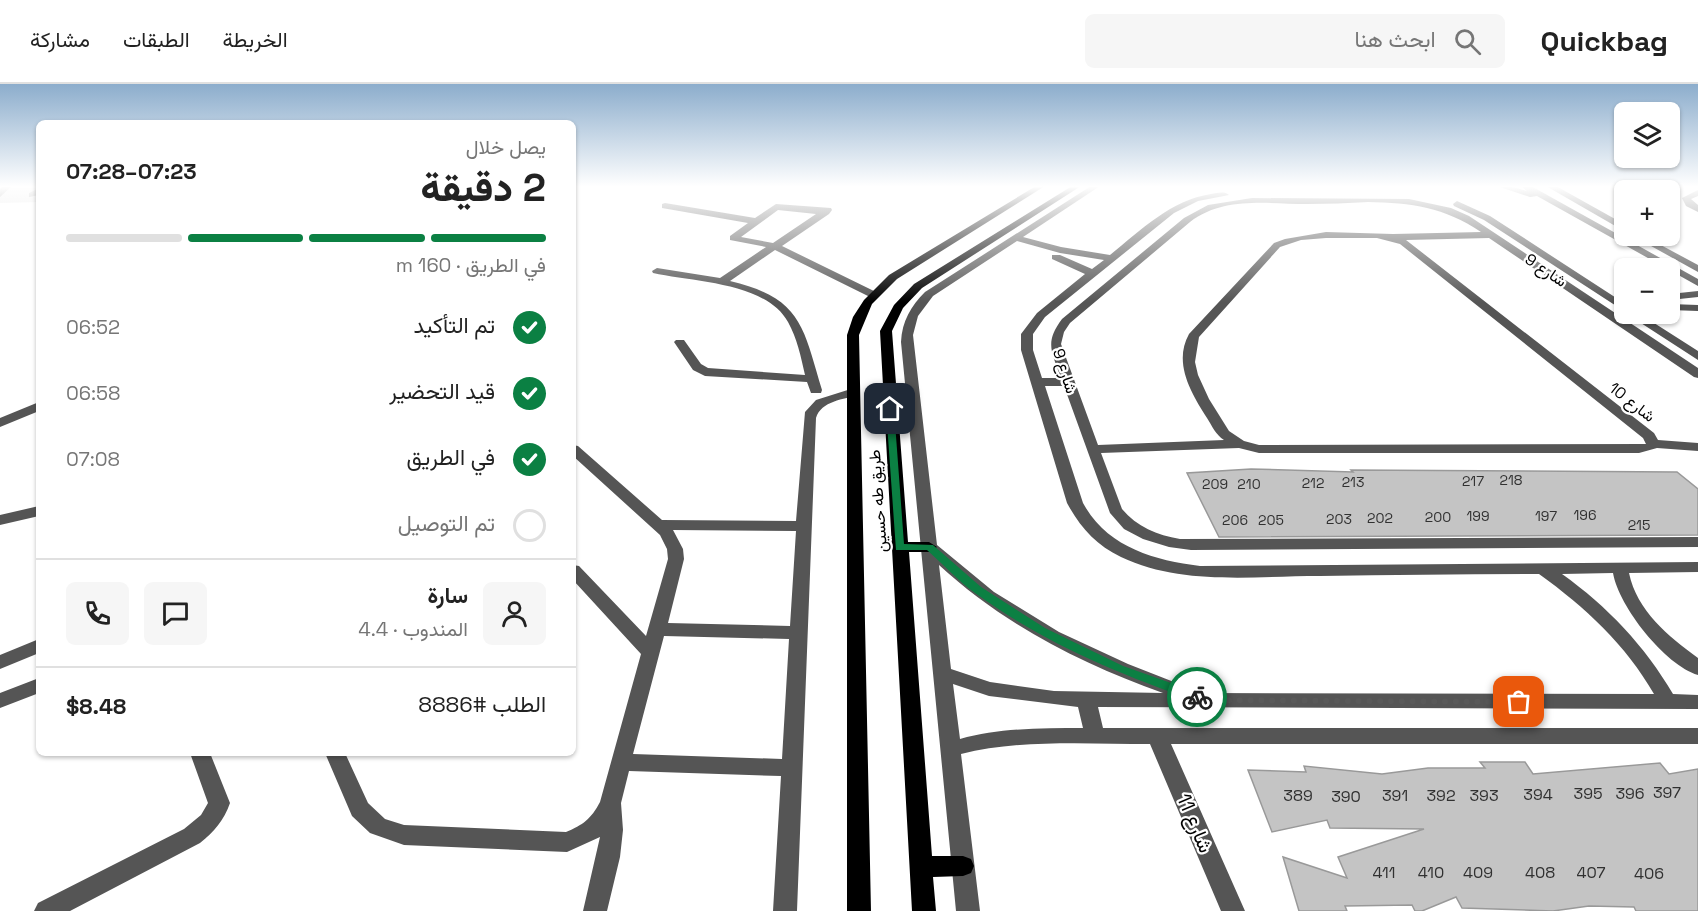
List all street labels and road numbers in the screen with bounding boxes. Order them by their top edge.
street label: شارع 9 [1520,248,1571,292]
street label: شارع 9 [1047,346,1082,396]
street label: شارع 10 [1604,377,1659,427]
street label: طريق طه حسين [864,449,892,553]
street label: شارع 11 [1170,789,1219,857]

